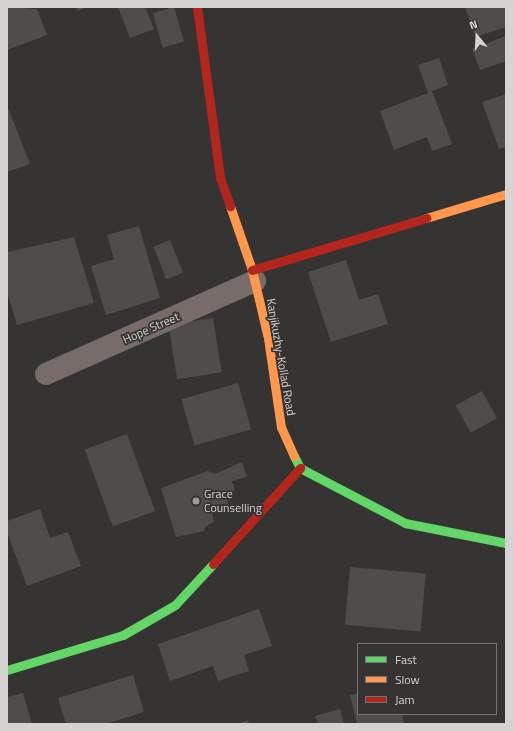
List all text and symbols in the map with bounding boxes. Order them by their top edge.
north arrow [457,16,497,56]
text: N [467,16,479,33]
street label: Kanjikuzhy-Kollad Road [264,297,298,417]
street label: Hope Street [121,309,181,347]
place label: Grace Counselling [204,487,262,515]
marker: Grace Counselling [191,496,201,506]
legend [357,643,497,715]
text: Fast [395,650,417,669]
text: Slow [395,670,420,689]
text: Jam [395,690,415,709]

